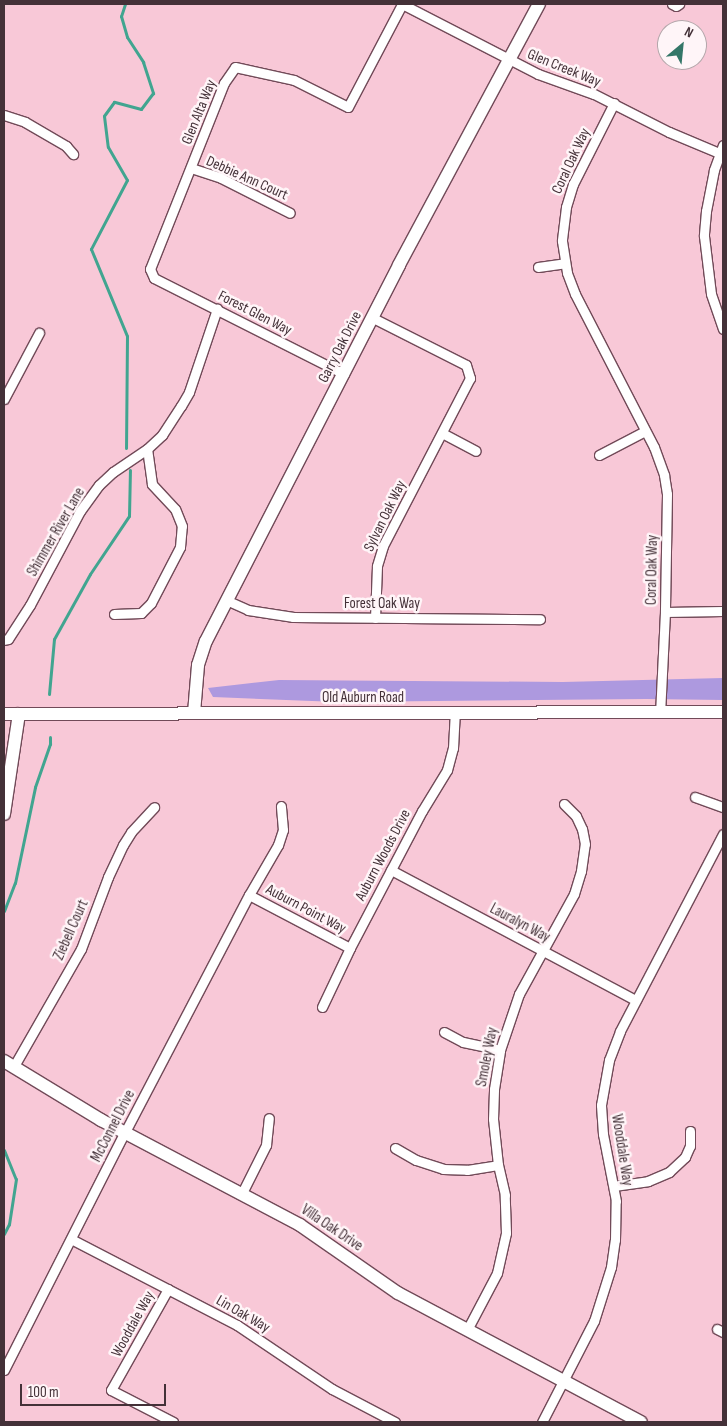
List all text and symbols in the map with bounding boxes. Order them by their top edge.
north arrow [657,20,707,70]
text: N [682,23,696,41]
street label: Glen Creek Way [525,45,603,91]
street label: Glen Alta Way [178,77,220,147]
street label: Coral Oak Way [548,125,594,197]
street label: Debbie Ann Court [203,152,291,204]
street label: Forest Glen Way [215,287,295,339]
street label: Garry Oak Drive [314,308,366,386]
street label: Sylvan Oak Way [360,477,410,555]
street label: Shimmer River Lane [23,484,89,580]
street label: Coral Oak Way [642,535,662,605]
street label: Forest Oak Way [344,595,420,613]
street label: Old Auburn Road [322,689,404,707]
street label: Auburn Woods Drive [351,806,415,904]
street label: Auburn Point Way [263,880,349,938]
street label: Ziebell Court [50,897,92,963]
street label: Lauralyn Way [487,900,553,946]
street label: Smoley Way [472,1026,502,1088]
street label: McConnel Drive [87,1087,139,1165]
street label: Wooddale Way [607,1113,637,1187]
street label: Villa Oak Drive [298,1201,366,1255]
street label: Wooddale Way [108,1288,158,1360]
street label: Lin Oak Way [213,1291,273,1337]
scale bar [22,1374,169,1406]
text: 100 m [28,1383,59,1402]

